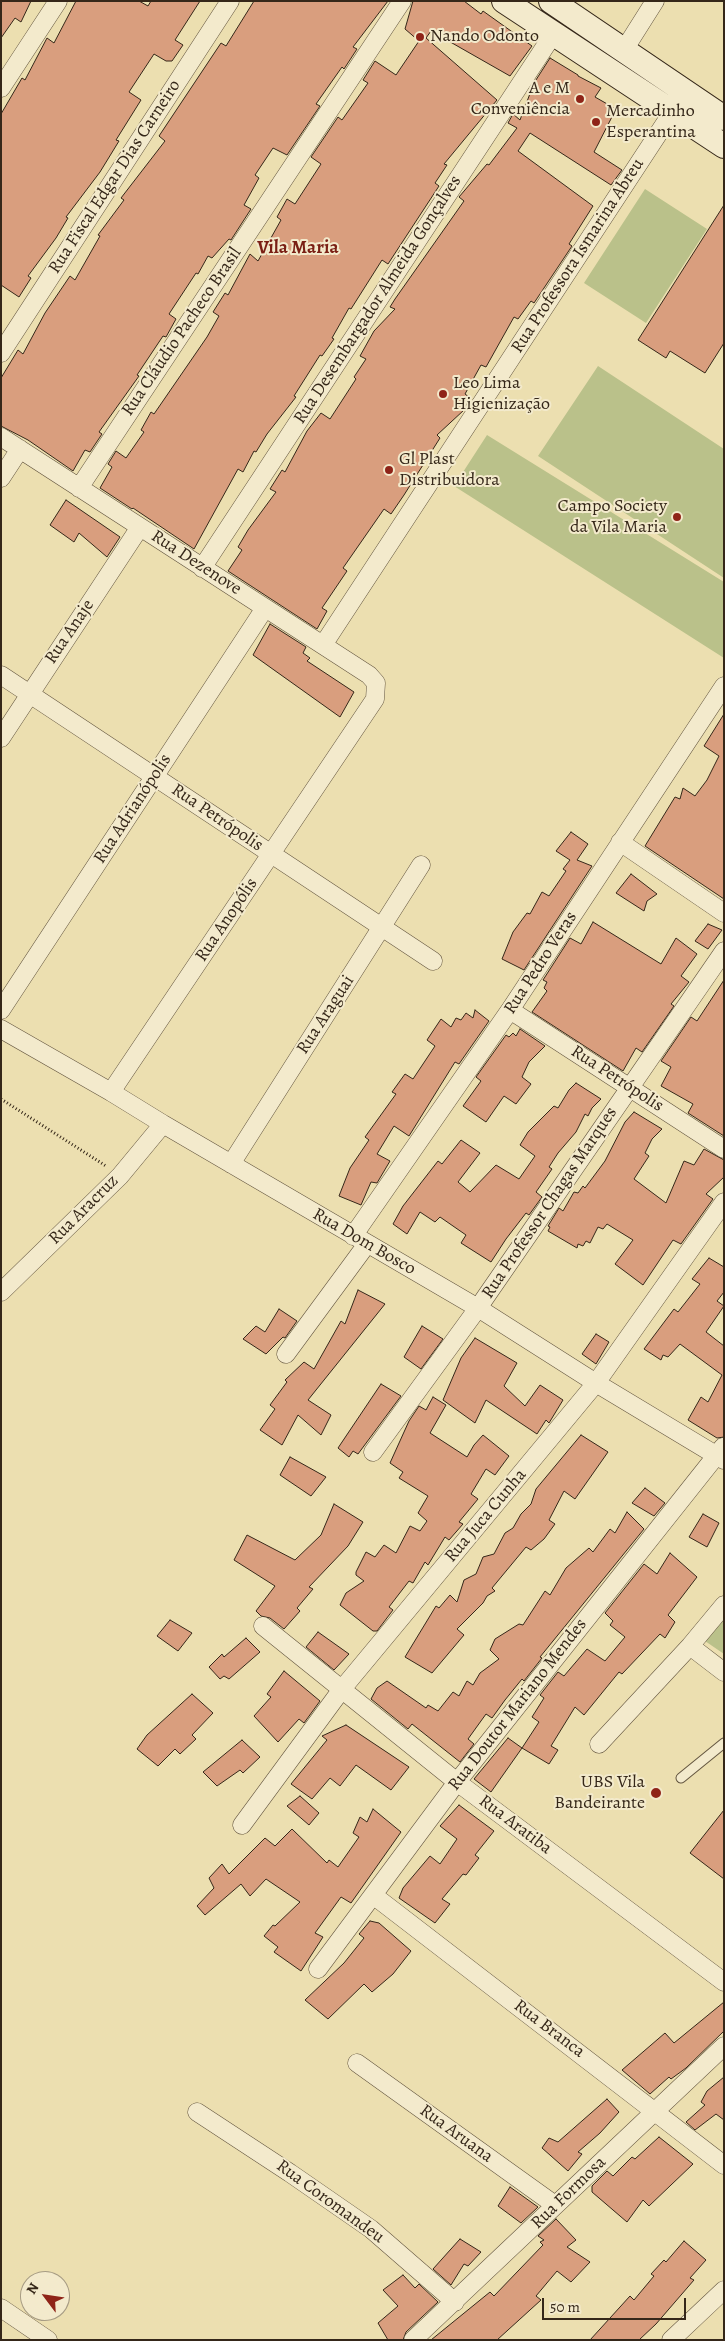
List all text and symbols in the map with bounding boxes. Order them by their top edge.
place label: Nando Odonto [430,26,539,48]
marker: Nando Odonto [414,31,426,43]
street label: Rua Fiscal Edgar Dias Carneiro [44,76,186,278]
place label: A e M Conveniência [471,78,570,120]
marker: A e M Conveniência [574,93,586,105]
place label: Mercadinho Esperantina [606,101,696,144]
marker: Mercadinho Esperantina [590,116,602,128]
street label: Rua Professora Ismarina Abreu [507,155,649,357]
street label: Rua Desembargador Almeida Gonçalves [289,172,467,428]
district label: Vila Maria [257,237,339,259]
street label: Rua Cláudio Pacheco Brasil [117,244,247,420]
place label: Leo Lima Higienização [453,373,550,416]
marker: Leo Lima Higienização [437,388,449,400]
place label: Gl Plast Distribuidora [399,449,500,492]
marker: Gl Plast Distribuidora [383,464,395,476]
place label: Campo Society da Vila Maria [557,496,667,538]
marker: Campo Society da Vila Maria [671,511,683,523]
street label: Rua Dezenove [147,526,245,600]
street label: Rua Anaje [41,596,99,668]
street label: Rua Adrianópolis [90,750,176,868]
street label: Rua Petrópolis [167,779,267,857]
street label: Rua Anopólis [191,874,263,966]
street label: Rua Pedro Veras [500,908,582,1018]
street label: Rua Araguai [293,972,359,1058]
street label: Rua Petrópolis [567,1041,667,1117]
street label: Rua Professor Chagas Marques [478,1103,622,1303]
street label: Rua Aracruz [45,1171,123,1249]
street label: Rua Dom Bosco [309,1204,419,1280]
street label: Rua Juca Cunha [441,1465,531,1567]
street label: Rua Doutor Mariano Mendes [444,1614,592,1796]
place label: UBS Vila Bandeirante [554,1772,645,1815]
marker: UBS Vila Bandeirante [649,1786,663,1800]
street label: Rua Aratiba [474,1791,556,1859]
street label: Rua Branca [509,1995,589,2063]
street label: Rua Aruana [415,2100,497,2168]
street label: Rua Formosa [527,2152,611,2234]
street label: Rua Coromandeu [272,2156,388,2248]
north arrow [20,2271,70,2321]
text: N [22,2279,43,2298]
scale bar [545,2288,689,2320]
text: 50 m [550,2297,580,2317]

